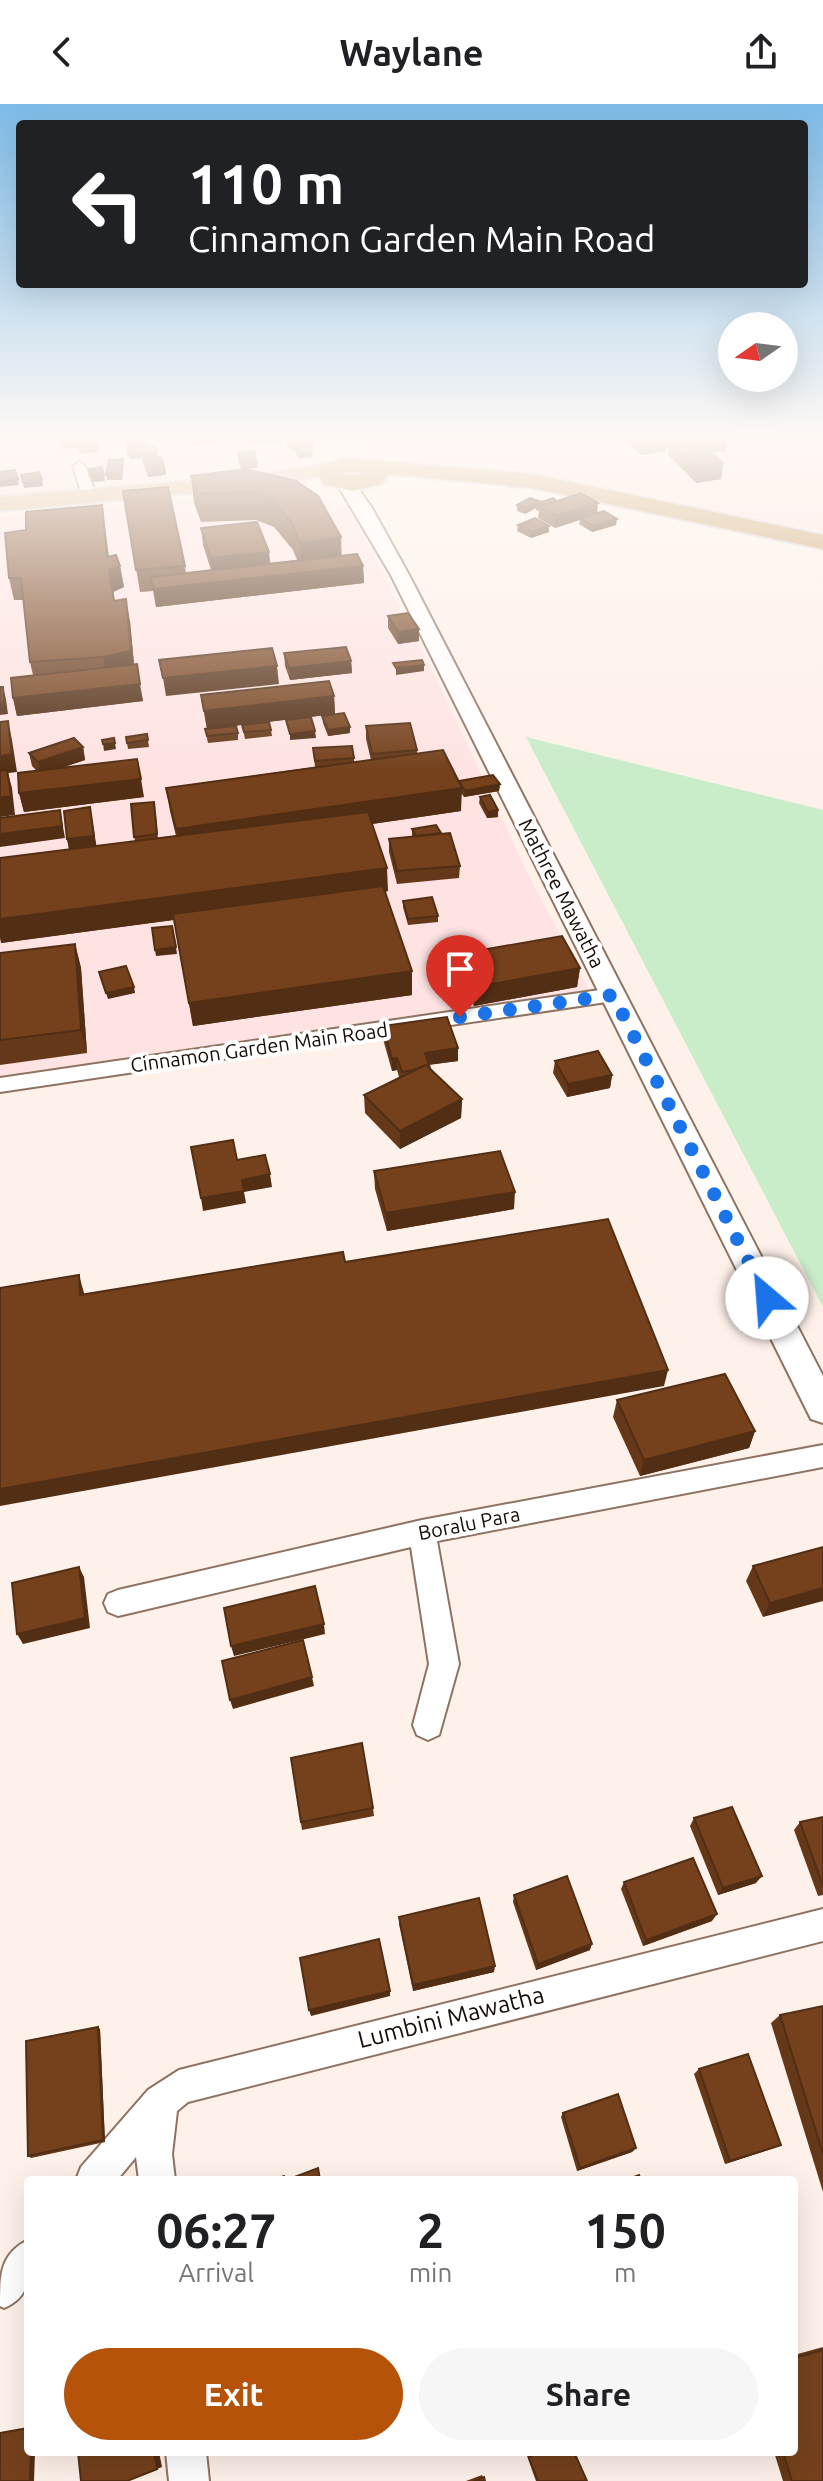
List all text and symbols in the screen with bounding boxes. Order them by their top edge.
icon: back [40,30,84,74]
icon: share [739,30,783,74]
text: Waylane [340,32,483,73]
icon: left [56,152,160,256]
text: 110 m [188,152,344,215]
text: Cinnamon Garden Main Road [188,218,655,259]
north arrow [718,312,798,392]
map controls [718,312,798,392]
street label: Mathree Mawatha [514,815,610,971]
pin [426,935,494,1017]
icon: arrive [438,947,482,991]
street label: Cinnamon Garden Main Road [129,1018,389,1076]
position arrow [725,1256,809,1340]
street label: Boralu Para [416,1502,522,1544]
street label: Lumbini Mawatha [355,1981,547,2053]
text: 06:27 [156,2203,276,2257]
text: 2 [417,2203,444,2257]
text: 150 [585,2203,666,2257]
text: Arrival [178,2258,254,2287]
text: min [409,2258,452,2287]
text: m [614,2258,636,2287]
button: Exit [64,2348,403,2440]
button: Share [419,2348,758,2440]

